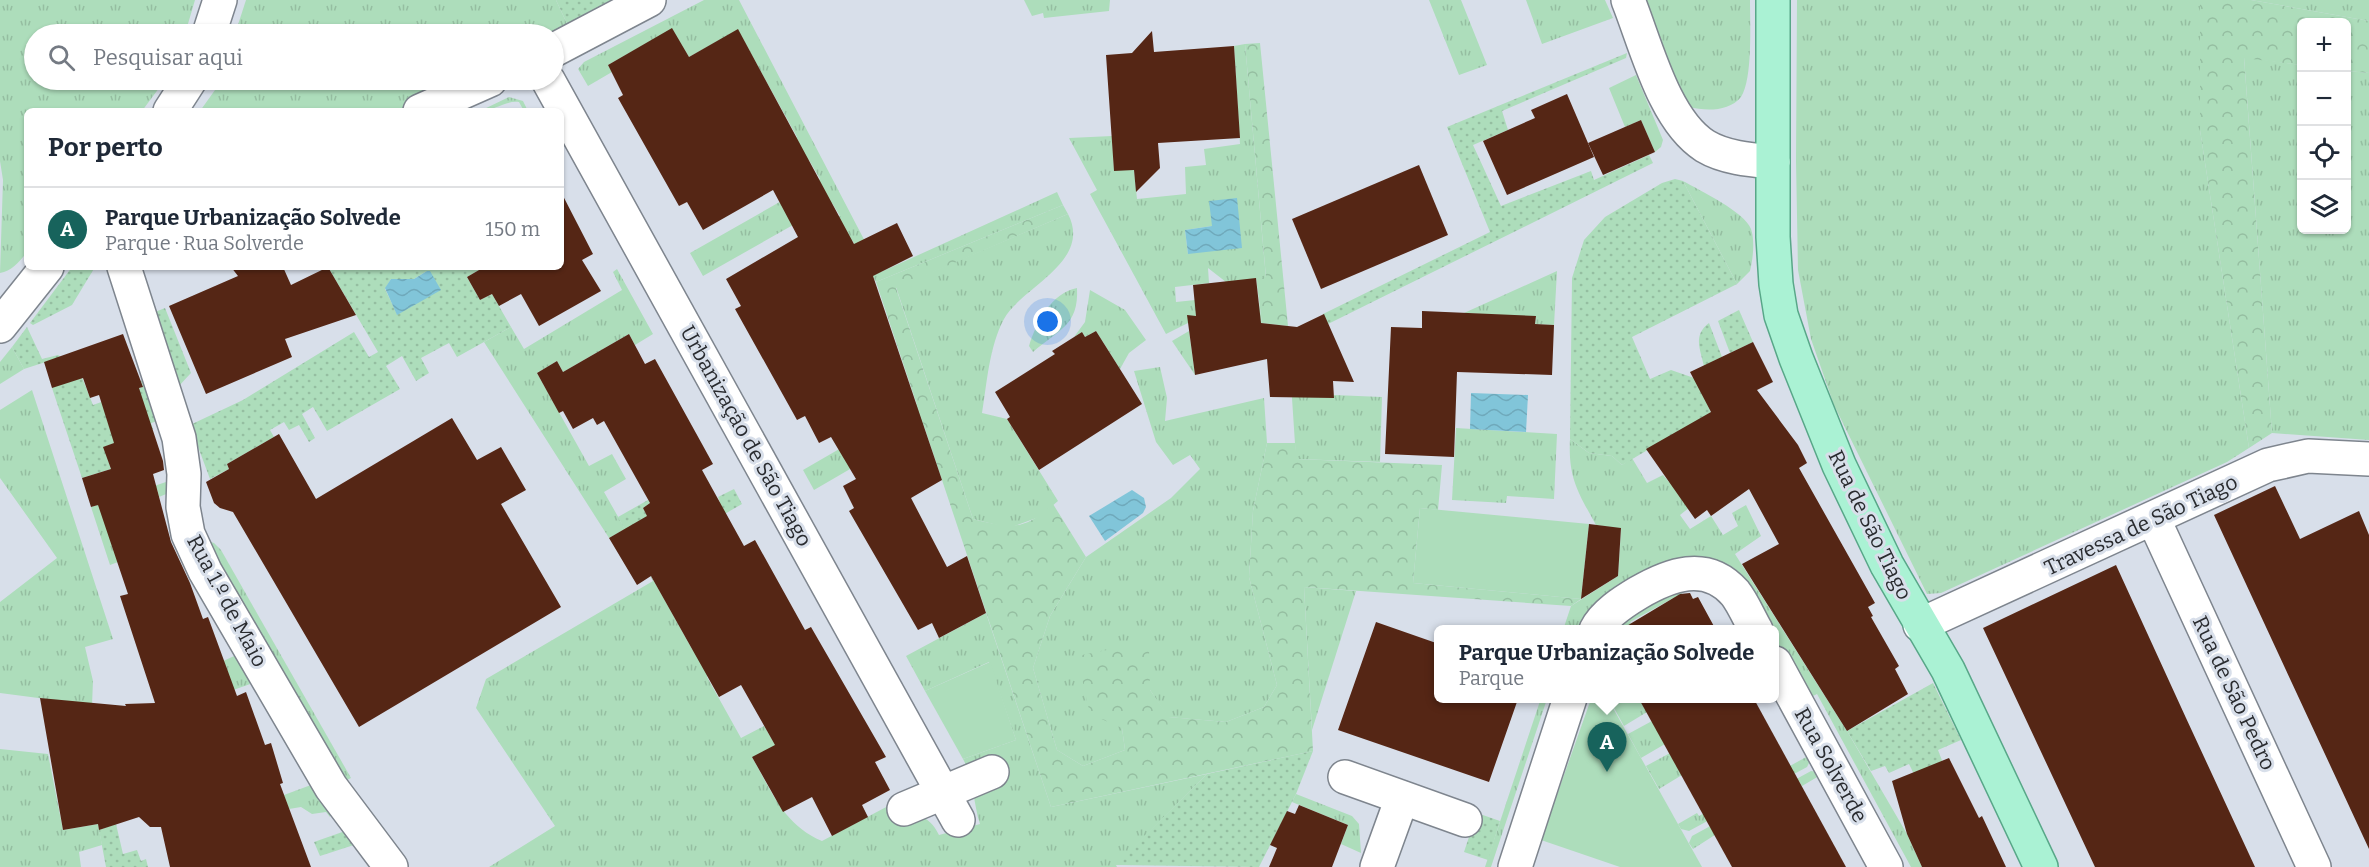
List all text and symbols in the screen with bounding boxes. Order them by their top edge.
map controls [2297,18,2351,234]
button: + [2297,18,2351,72]
search box [24,24,564,90]
icon: search [45,41,78,74]
text: Pesquisar aqui [93,44,243,71]
button: − [2297,72,2351,126]
button: locate [2297,126,2351,180]
text: Por perto [48,132,163,163]
button: layers [2297,180,2351,234]
text: Parque Urbanização Solvede [105,204,401,231]
text: A [60,217,75,241]
text: 150 m [485,217,540,241]
text: Parque · Rua Solverde [105,231,304,255]
your location [1033,307,1062,336]
street label: Urbanização de São Tiago [674,321,818,551]
street label: Rua de São Tiago [1823,446,1917,604]
street label: Travessa de São Tiago [2040,469,2242,581]
street label: Rua 1.º de Maio [181,531,273,671]
street label: Rua de São Pedro [2187,612,2281,774]
popup [1434,625,1779,703]
text: Parque Urbanização Solvede [1459,639,1754,666]
text: Parque [1459,666,1524,690]
street label: Rua Solverde [1789,703,1873,827]
pin: A [1588,722,1626,772]

